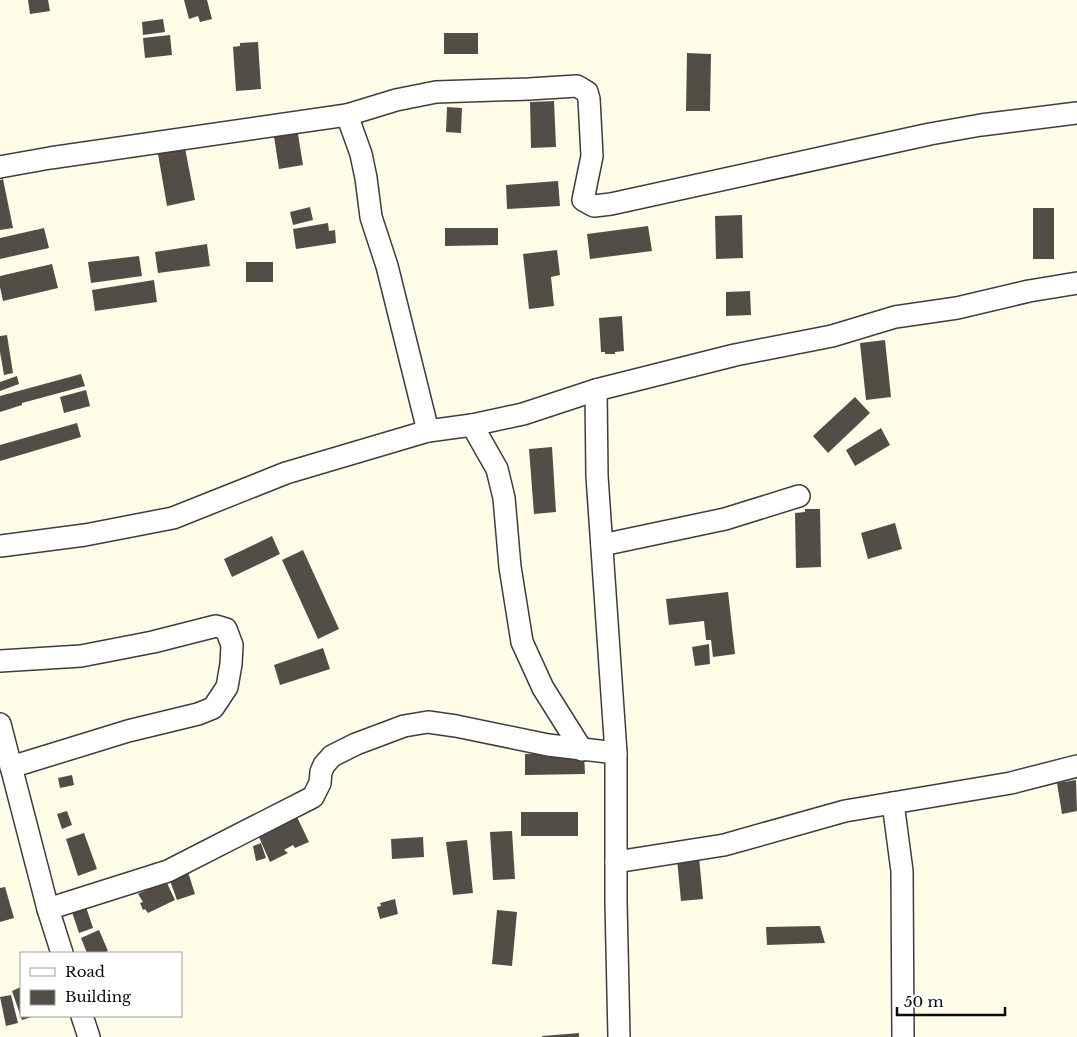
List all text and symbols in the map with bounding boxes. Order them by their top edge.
legend [20,952,182,1017]
text: Road [65,962,105,981]
scale bar [897,984,1004,1016]
text: Building [65,987,132,1006]
text: 50 m [904,992,944,1011]

